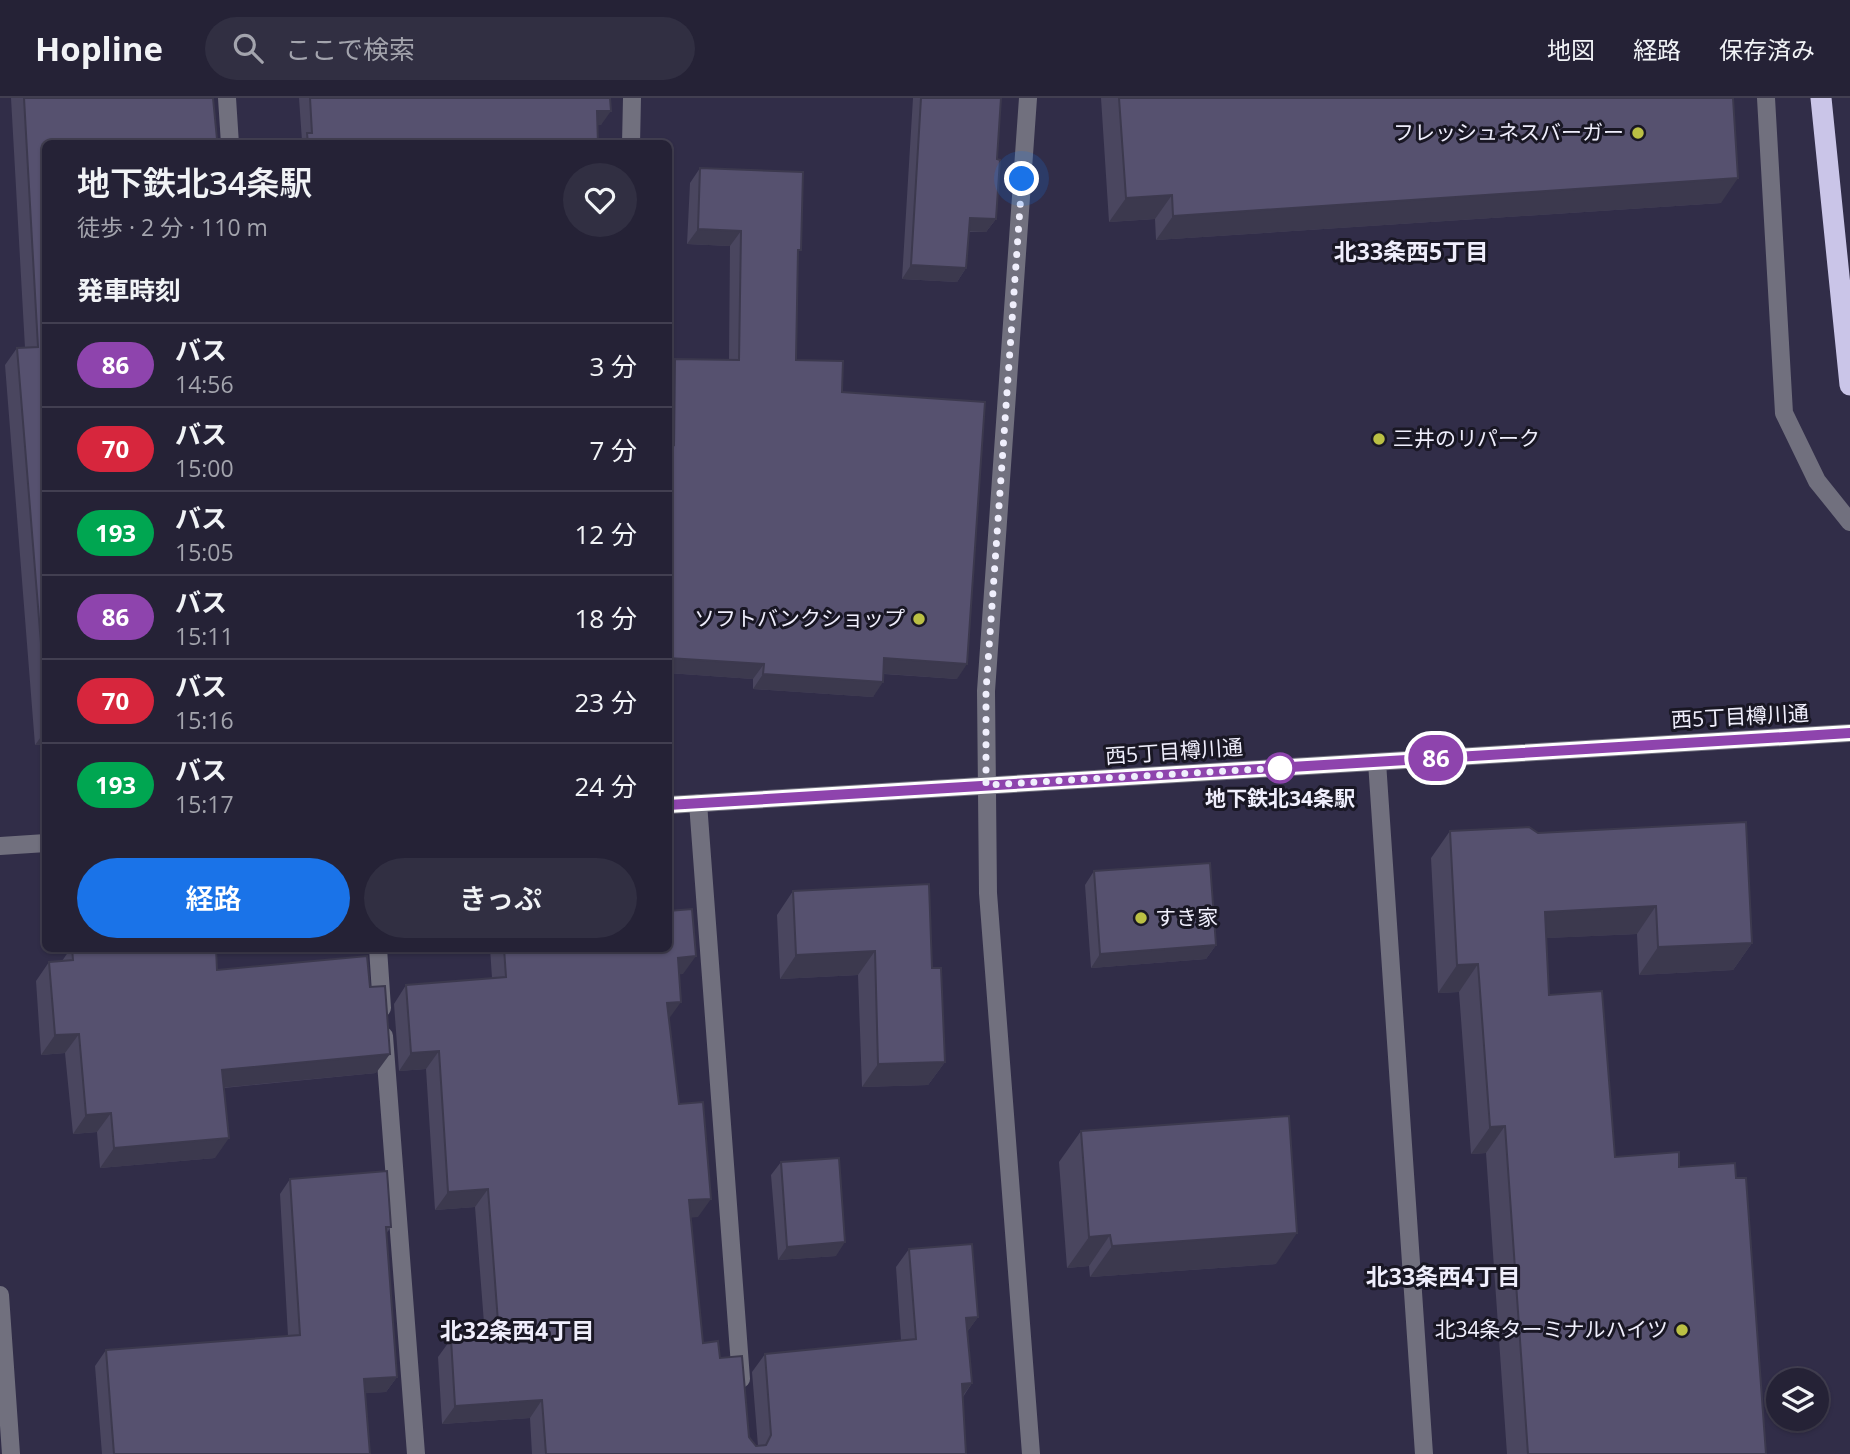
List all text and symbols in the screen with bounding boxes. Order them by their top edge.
search box [205,17,695,80]
text: Hopline [35,26,163,71]
icon: search [229,29,267,67]
text: ここで検索 [285,31,415,67]
text: 地図 [1547,33,1595,66]
text: 経路 [1633,33,1681,66]
text: 保存済み [1719,33,1815,66]
place label: フレッシュネスバーガー [1393,118,1624,146]
marker: フレッシュネスバーガー [1630,125,1646,141]
text: 地下鉄北34条駅 [77,160,313,205]
your location [1004,161,1039,196]
button: heart [563,163,637,237]
text: 徒歩 · 2 分 · 110 m [77,211,268,243]
district label: 北33条西5丁目 [1334,235,1488,267]
text: 発車時刻 [77,272,181,308]
text: バス [175,332,227,368]
text: 86 [102,348,129,381]
text: 3 分 [589,348,637,384]
text: 14:56 [175,368,234,400]
text: バス [175,416,227,452]
place label: 三井のリパーク [1393,424,1540,452]
marker: 三井のリパーク [1371,431,1387,447]
text: 70 [102,432,129,465]
text: 7 分 [589,432,637,468]
text: 15:00 [175,452,234,484]
text: バス [175,500,227,536]
text: 193 [95,516,136,549]
text: 12 分 [575,516,637,552]
text: 15:05 [175,536,234,568]
text: バス [175,584,227,620]
text: 86 [102,600,129,633]
text: 18 分 [575,600,637,636]
place label: ソフトバンクショップ [694,604,905,632]
marker: ソフトバンクショップ [911,611,927,627]
text: 15:11 [175,620,234,652]
text: バス [175,668,227,704]
text: 70 [102,684,129,717]
text: 23 分 [575,684,637,720]
street label: 西5丁目樽川通 [1670,698,1810,734]
text: 15:16 [175,704,234,736]
street label: 西5丁目樽川通 [1104,732,1244,770]
line badge: 86 [1404,735,1468,781]
text: 86 [1422,741,1450,774]
text: バス [175,752,227,788]
marker: 地下鉄北34条駅 [1265,753,1295,783]
text: 193 [95,768,136,801]
text: 24 分 [575,768,637,804]
place label: 地下鉄北34条駅 [1205,784,1355,812]
text: 15:17 [175,788,234,820]
button: 経路 [77,858,350,938]
button: きっぷ [364,858,637,938]
place label: すき家 [1155,903,1218,931]
marker: すき家 [1133,910,1149,926]
district label: 北33条西4丁目 [1366,1260,1520,1292]
district label: 北32条西4丁目 [440,1314,594,1346]
place label: 北34条ターミナルハイツ [1434,1315,1668,1343]
marker: 北34条ターミナルハイツ [1674,1322,1690,1338]
map controls [1766,1368,1829,1431]
button: layers [1766,1368,1829,1431]

